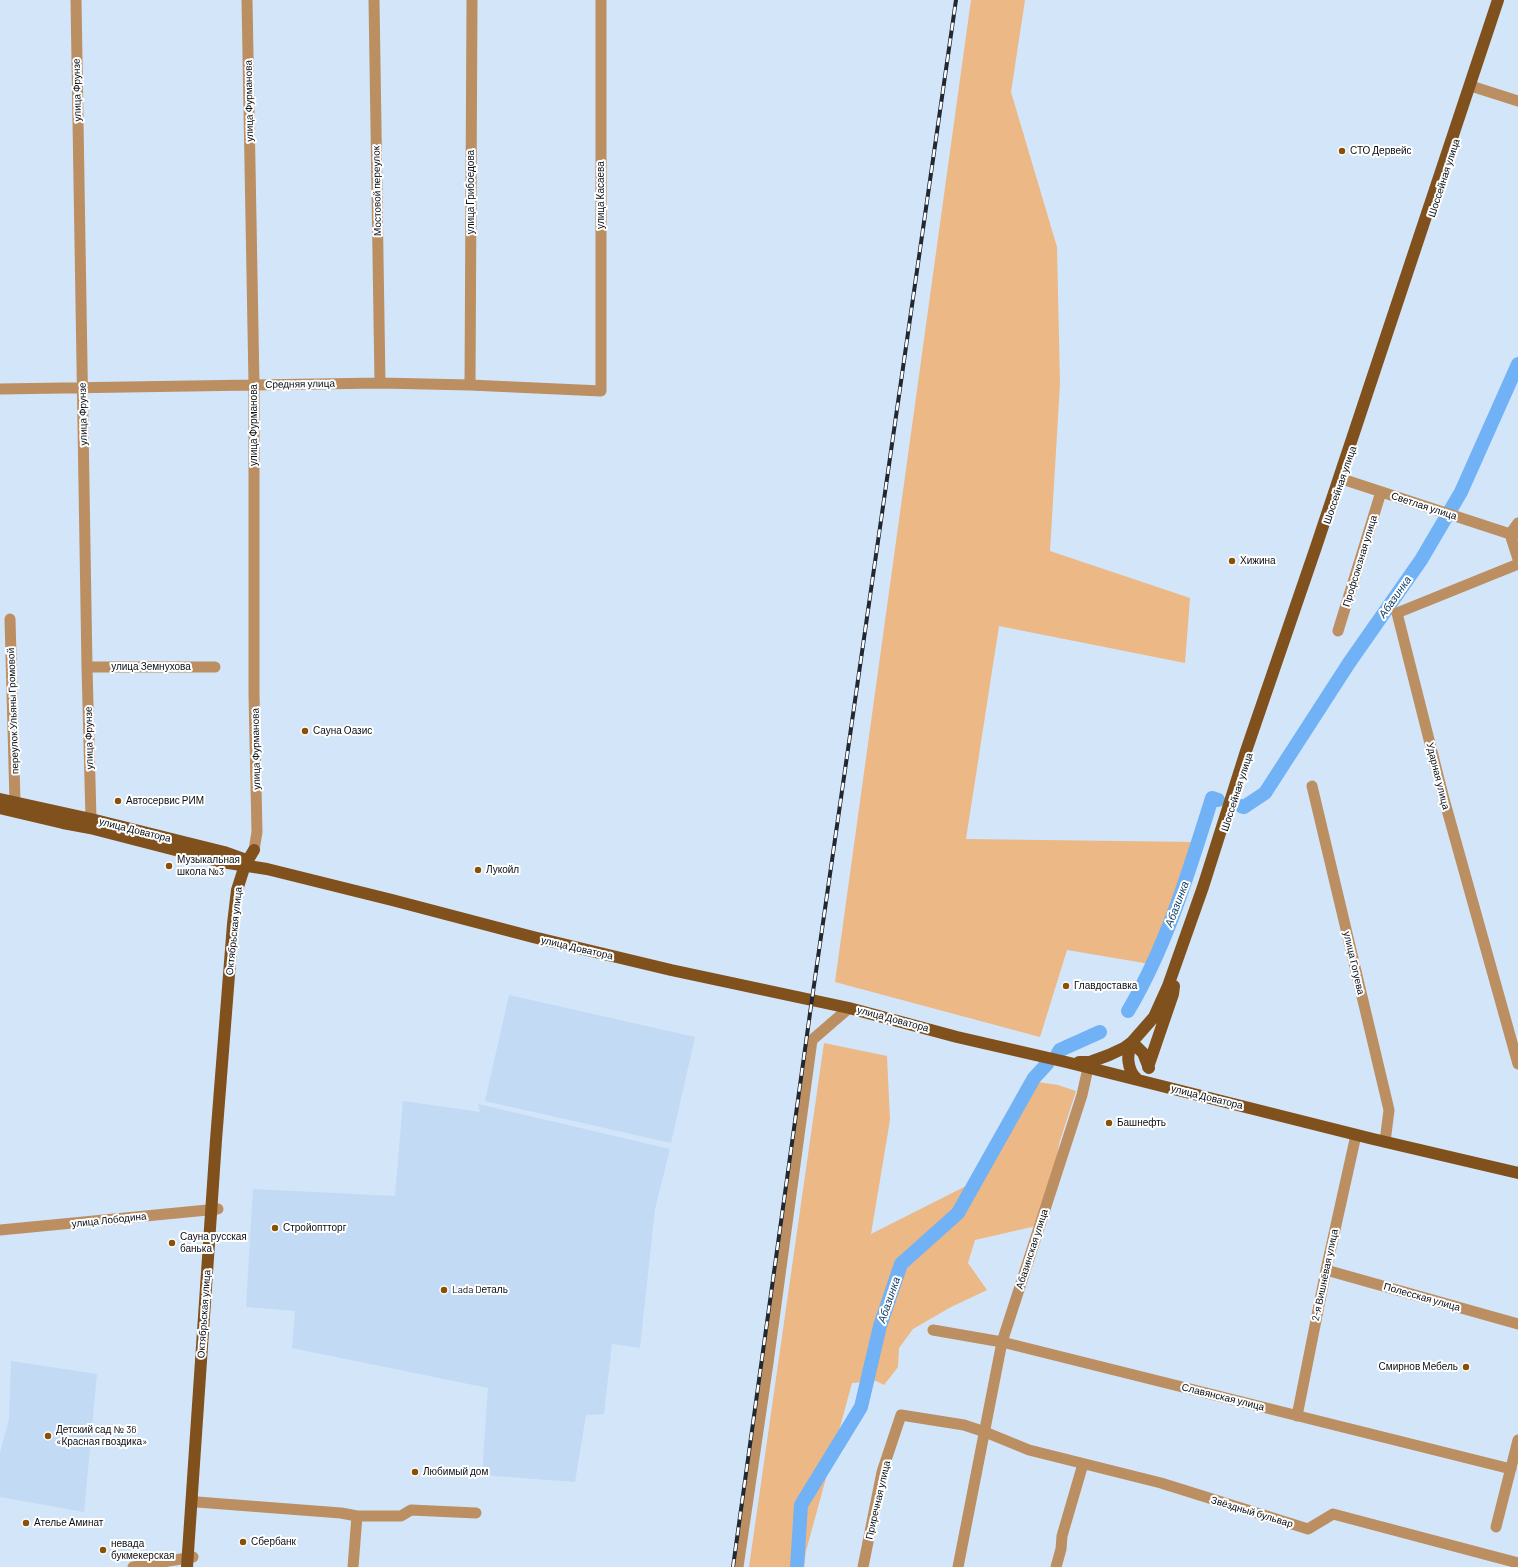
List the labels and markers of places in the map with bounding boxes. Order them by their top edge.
place label: СТО Дервейс [1350,145,1412,157]
marker: СТО Дервейс [1337,146,1347,156]
place label: Хижина [1240,555,1276,567]
marker: Хижина [1227,556,1237,566]
place label: Сауна Оазис [313,725,372,737]
marker: Сауна Оазис [300,726,310,736]
place label: Автосервис РИМ [126,795,204,807]
marker: Автосервис РИМ [113,796,123,806]
place label: Музыкальная школа №3 [177,854,240,878]
marker: Музыкальная школа №3 [164,861,174,871]
place label: Лукойл [486,864,519,876]
marker: Лукойл [473,865,483,875]
place label: Главдоставка [1074,980,1137,992]
marker: Главдоставка [1061,981,1071,991]
place label: Башнефть [1117,1117,1166,1129]
marker: Башнефть [1104,1118,1114,1128]
place label: Стройоптторг [283,1222,346,1234]
marker: Стройоптторг [270,1223,280,1233]
place label: Сауна русская банька [180,1231,247,1254]
marker: Сауна русская банька [167,1238,177,1248]
place label: Lada Dеталь [452,1284,508,1296]
marker: Lada Dеталь [439,1285,449,1295]
place label: Смирнов Мебель [1379,1361,1458,1373]
marker: Смирнов Мебель [1461,1362,1471,1372]
place label: Детский сад № 36 «Красная гвоздика» [56,1424,147,1448]
marker: Детский сад № 36 «Красная гвоздика» [43,1431,53,1441]
place label: Любимый дом [423,1466,488,1478]
marker: Любимый дом [410,1467,420,1477]
place label: Ателье Аминат [34,1517,103,1529]
marker: Ателье Аминат [21,1518,31,1528]
place label: Сбербанк [251,1536,296,1548]
marker: Сбербанк [238,1537,248,1547]
place label: невада букмекерская [111,1538,175,1562]
marker: невада букмекерская [98,1545,108,1555]

